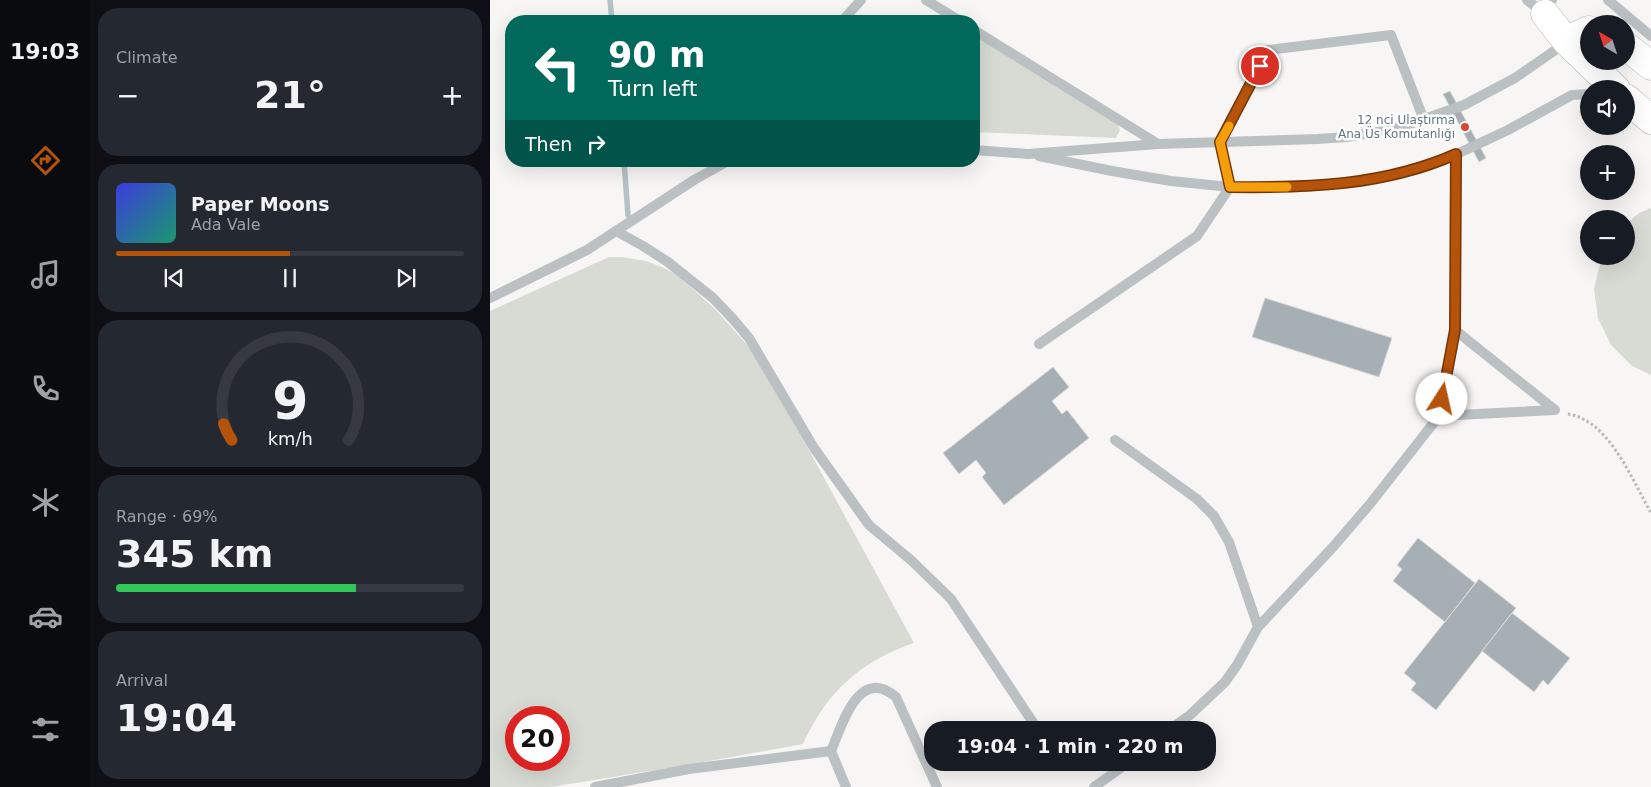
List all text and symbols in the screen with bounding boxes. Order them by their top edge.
north arrow [1580,15,1635,70]
map controls [1580,15,1635,265]
icon: left [525,35,590,100]
text: 90 m [608,35,705,75]
text: 19:03 [10,39,80,64]
pin [1239,45,1281,87]
text: Climate [116,48,178,67]
icon: arrive [1246,52,1274,80]
text: 21° [254,73,326,117]
text: Turn left [608,76,697,101]
text: − [116,79,139,112]
text: + [441,79,464,112]
button: sound [1580,80,1635,135]
place label: 12 nci Ulaştırma Ana Üs Komutanlığı [1338,113,1455,141]
marker: 12 nci Ulaştırma Ana Üs Komutanlığı [1459,121,1471,133]
icon: right [582,130,610,158]
text: Then [525,133,572,155]
icon: directions [28,143,63,178]
button: + [1580,145,1635,200]
text: Paper Moons [191,193,330,215]
button: − [1580,210,1635,265]
text: Ada Vale [191,215,261,234]
icon: music [28,257,63,292]
icon: previous [160,264,188,292]
icon: pause [276,264,304,292]
icon: next [392,264,420,292]
icon: phone [28,371,63,406]
text: 9 [272,371,308,431]
position arrow [1415,372,1467,424]
text: km/h [267,428,313,449]
icon: climate [28,485,63,520]
text: Range · 69% [116,507,218,526]
text: 345 km [116,532,273,576]
icon: car [28,599,63,634]
text: Arrival [116,671,168,690]
text: 19:04 [116,696,237,740]
speed limit sign: 20 [505,706,570,771]
icon: filters [28,712,63,747]
text: 19:04 · 1 min · 220 m [956,735,1184,757]

